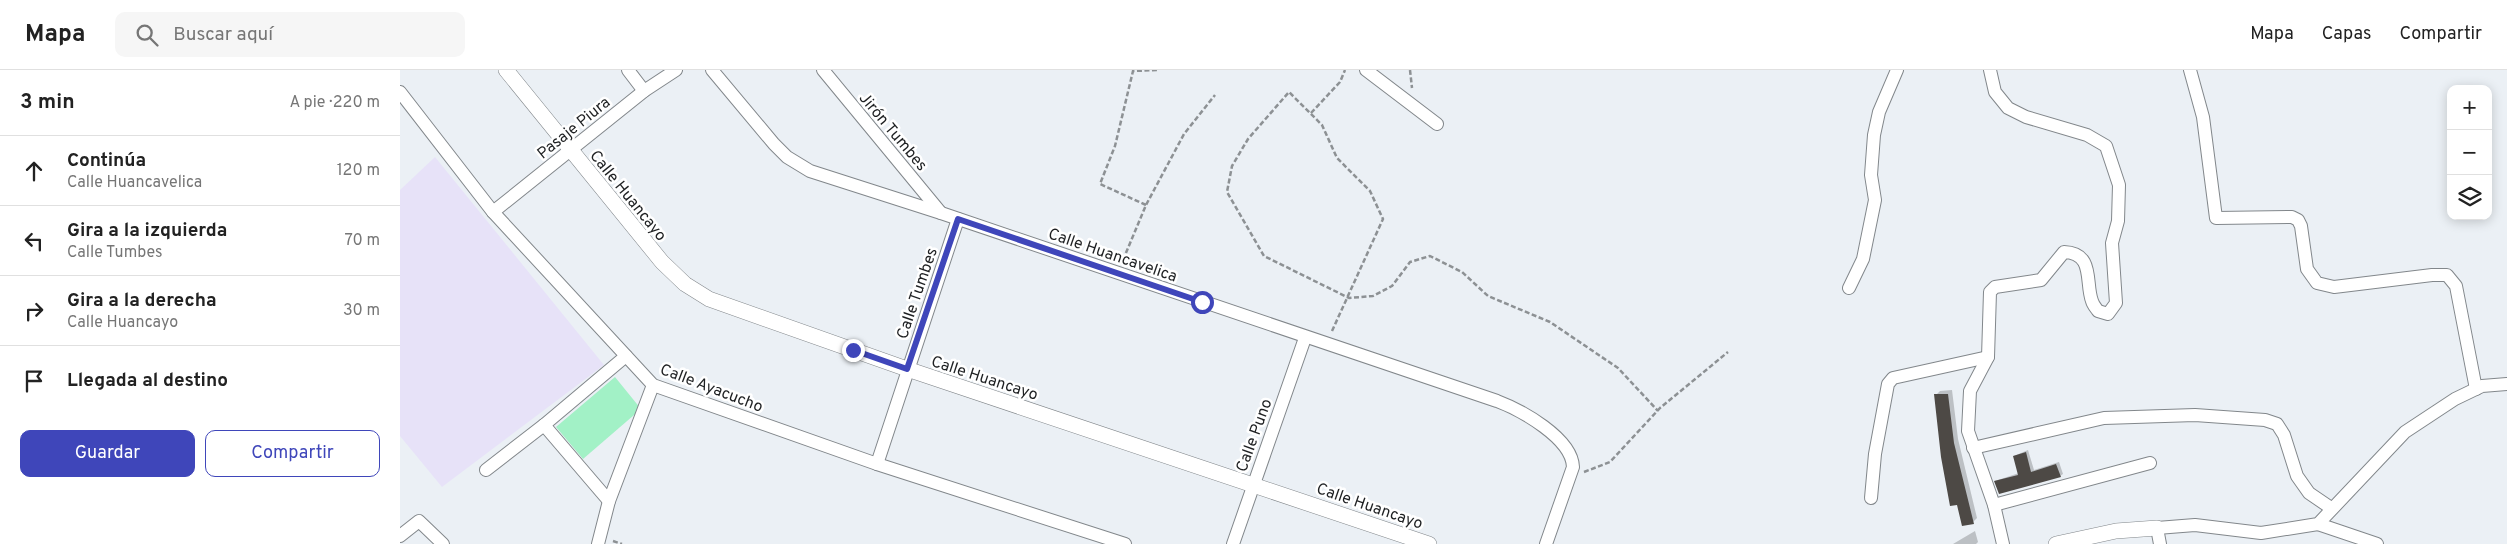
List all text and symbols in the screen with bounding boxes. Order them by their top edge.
search box [115,12,465,57]
text: Mapa [25,20,85,50]
icon: search [133,21,161,49]
text: Buscar aquí [173,23,273,47]
text: Mapa [2250,23,2294,46]
text: Capas [2322,23,2371,46]
text: Compartir [2399,23,2482,46]
map controls [2447,85,2492,220]
button: + [2447,85,2492,130]
text: 3 min [20,89,75,116]
street label: Jirón Tumbes [854,89,931,176]
text: A pie · 220 m [290,93,380,113]
street label: Pasaje Piura [534,93,615,164]
button: − [2447,130,2492,175]
street label: Calle Huancayo [585,147,670,246]
text: Continúa [67,149,146,173]
icon: ahead [20,157,48,185]
text: 120 m [337,161,380,181]
text: Calle Huancavelica [67,173,202,193]
button: layers [2447,175,2492,220]
text: Gira a la izquierda [67,219,227,243]
street label: Calle Huancavelica [1045,224,1180,287]
icon: left [20,227,48,255]
text: 70 m [345,231,380,251]
text: Calle Tumbes [67,243,162,263]
street label: Calle Tumbes [893,245,943,342]
text: Gira a la derecha [67,289,217,313]
route start [1191,291,1214,314]
icon: right [20,297,48,325]
text: 30 m [343,301,380,321]
text: Calle Huancayo [67,313,178,333]
route end [842,339,865,362]
street label: Calle Huancayo [928,352,1040,406]
street label: Calle Ayacucho [657,360,766,418]
icon: arrive [20,367,48,395]
text: Llegada al destino [67,369,228,393]
street label: Calle Puno [1232,396,1277,475]
button: Guardar [20,430,195,477]
button: Compartir [205,430,380,477]
street label: Calle Huancayo [1313,479,1425,534]

